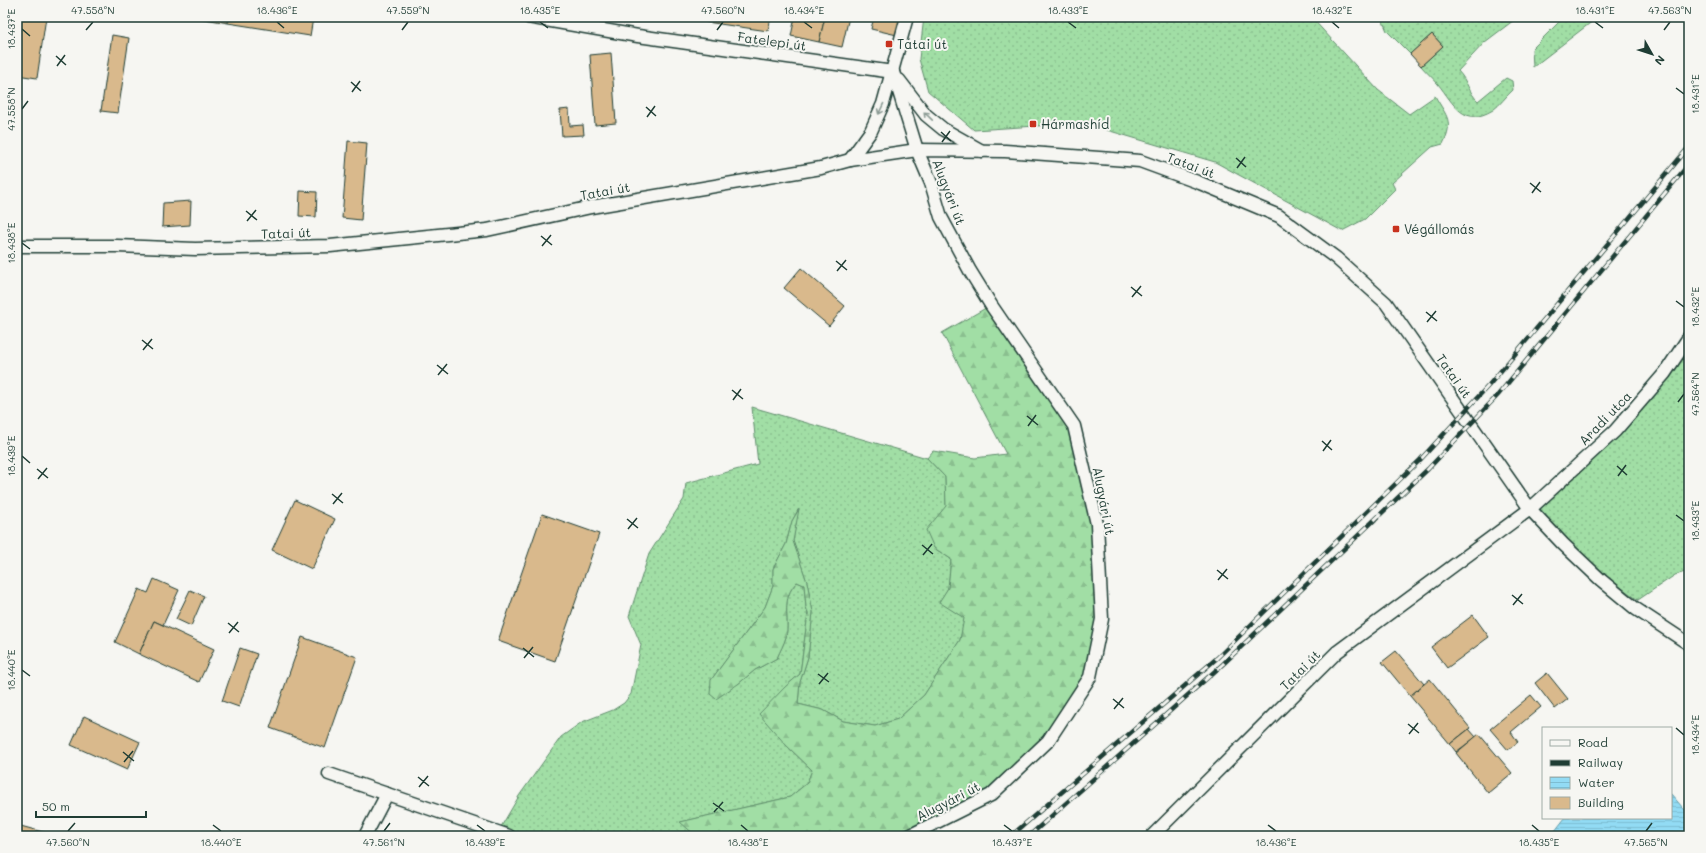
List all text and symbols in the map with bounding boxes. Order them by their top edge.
text: 47.558°N [71,3,115,17]
text: 18.436°E [257,3,298,17]
text: 47.559°N [386,3,430,17]
text: 18.435°E [520,3,561,17]
text: 47.560°N [701,3,745,17]
text: 18.434°E [784,3,825,17]
text: 18.433°E [1048,3,1089,17]
text: 18.432°E [1312,3,1352,17]
text: 18.431°E [1575,3,1615,17]
text: 47.563°N [1648,3,1692,17]
text: 18.437°E [4,9,18,49]
street label: Fatelepi út [737,27,808,54]
north arrow [1632,34,1672,74]
place label: Tatai út [897,35,947,52]
marker: Tatai út [884,39,894,49]
text: N [1652,53,1669,69]
text: 18.431°E [1688,74,1702,114]
text: 47.558°N [4,87,18,131]
one-way arrow [877,103,884,115]
one-way arrow [923,111,933,121]
place label: Hármashíd [1041,115,1109,132]
marker: Hármashíd [1028,119,1038,129]
street label: Tatai út [1165,148,1218,182]
street label: Alugyári út [929,156,970,227]
street label: Tatai út [579,178,631,203]
place label: Végállomás [1404,220,1474,237]
text: 18.438°E [4,222,18,263]
street label: Tatai út [261,223,312,242]
marker: Végállomás [1391,224,1401,234]
text: 18.432°E [1688,287,1702,327]
street label: Tatai út [1433,350,1476,401]
text: 47.564°N [1688,372,1702,416]
street label: Aradi utca [1575,387,1635,448]
text: 18.439°E [4,435,18,476]
street label: Alugyári út [1090,465,1119,537]
text: 18.433°E [1688,500,1702,541]
street label: Tatai út [1276,646,1324,693]
text: 18.440°E [4,649,18,690]
text: 18.434°E [1688,714,1702,755]
legend [1542,727,1672,819]
text: Road [1578,734,1608,750]
text: Railway [1578,754,1623,770]
text: Water [1578,774,1615,790]
street label: Alugyári út [913,777,983,824]
scale bar [36,793,146,819]
text: Building [1578,794,1624,810]
text: 50 m [42,798,70,814]
text: 47.560°N [46,835,90,849]
text: 18.440°E [201,835,242,849]
text: 47.561°N [363,835,405,849]
text: 18.439°E [465,835,506,849]
text: 18.438°E [728,835,769,849]
text: 18.437°E [992,835,1032,849]
text: 18.436°E [1256,835,1297,849]
text: 18.435°E [1519,835,1560,849]
text: 47.565°N [1624,835,1668,849]

